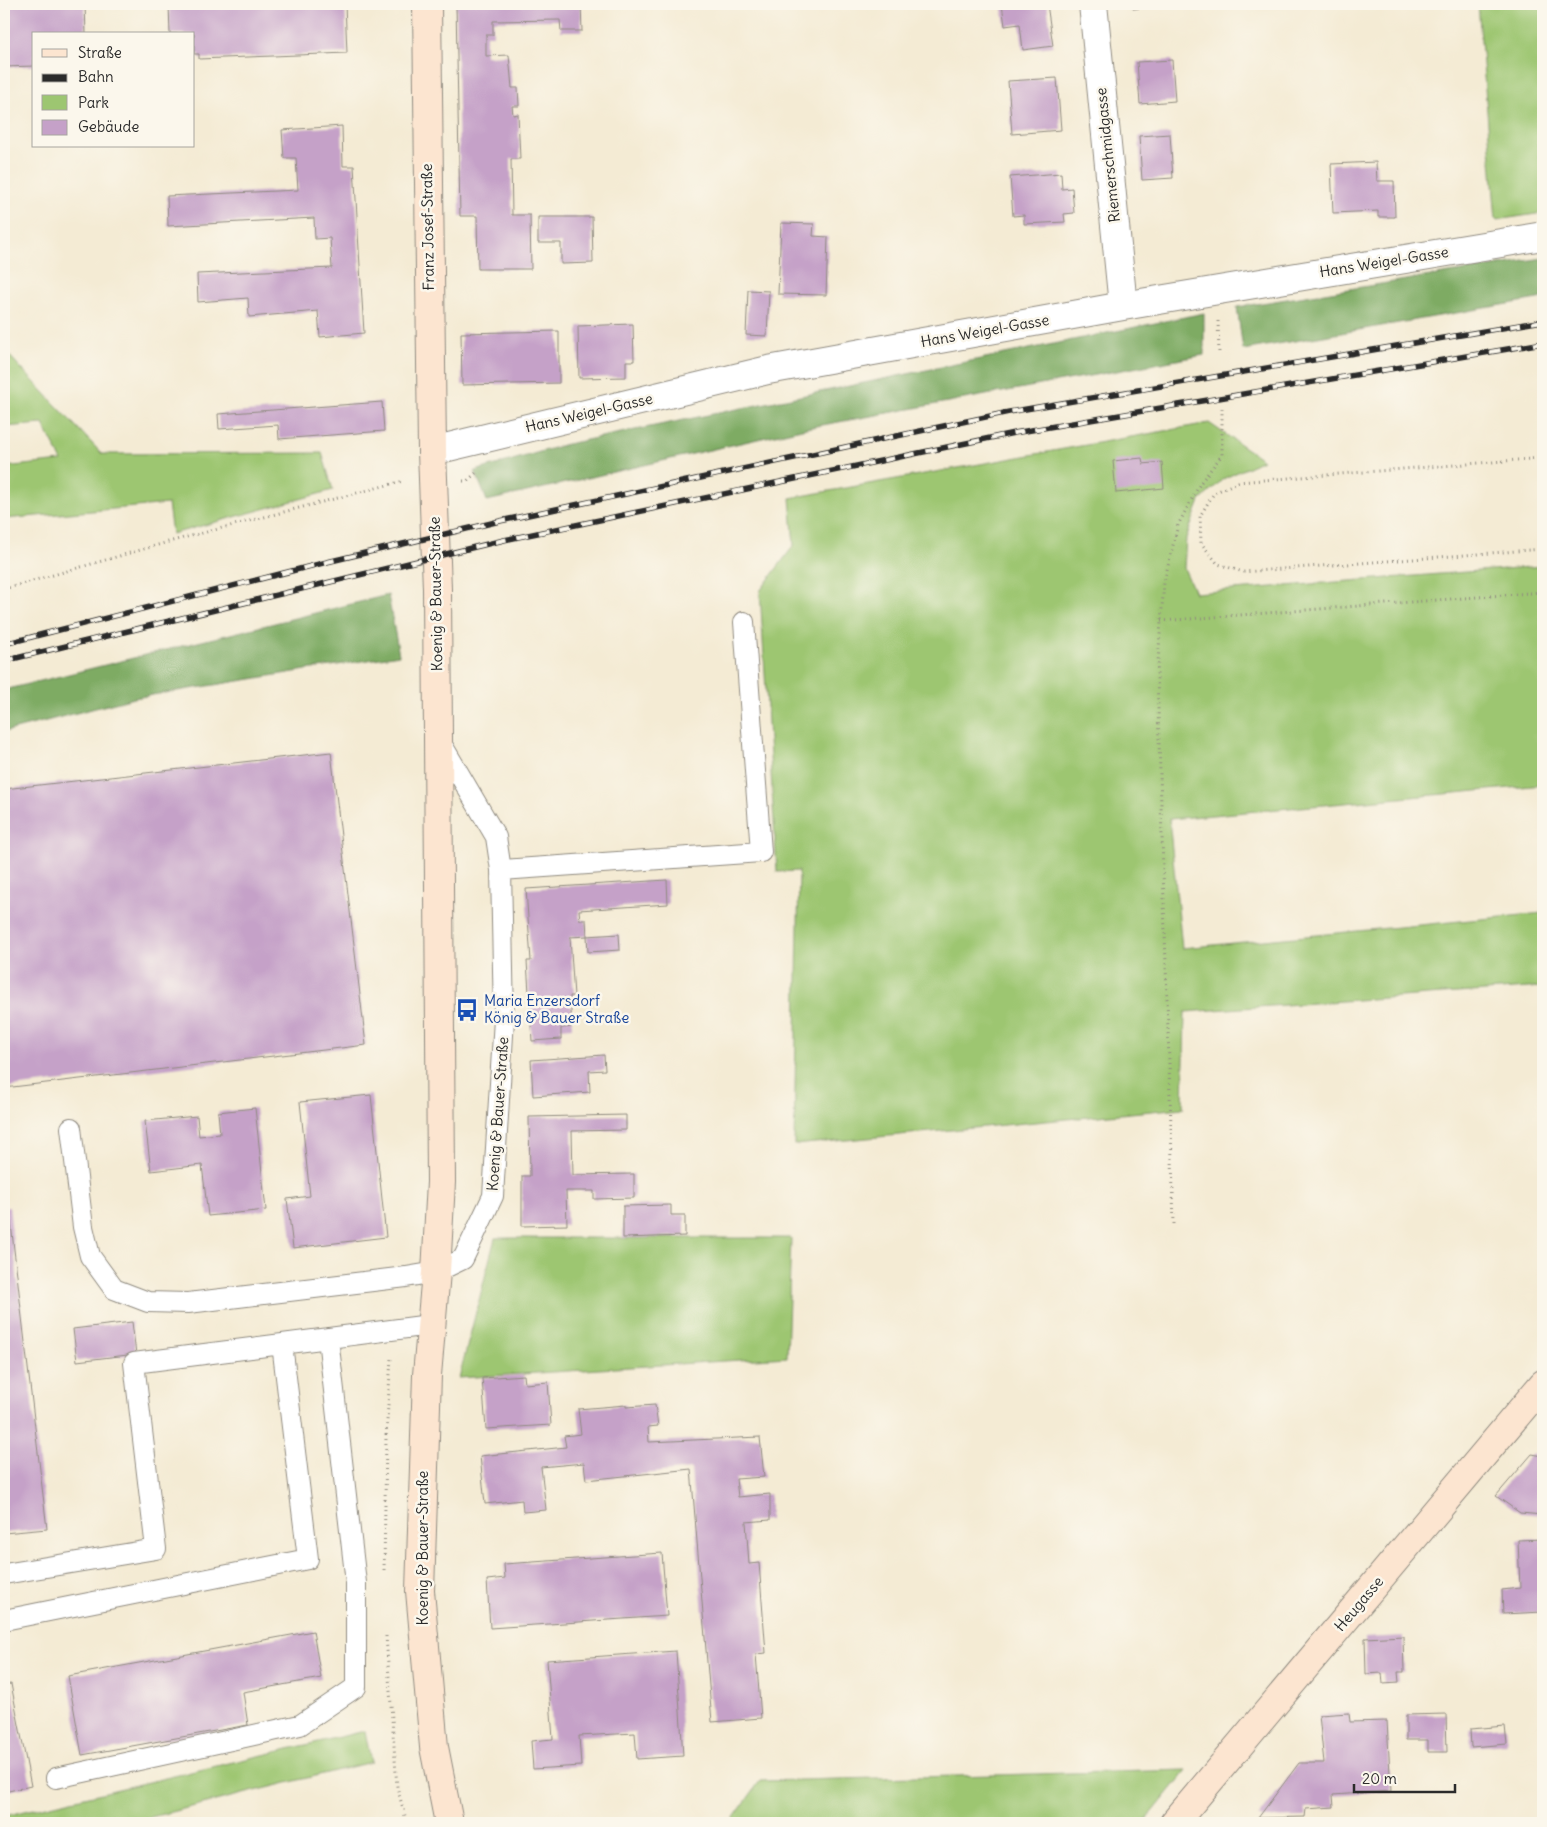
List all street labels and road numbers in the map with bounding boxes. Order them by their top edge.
street label: Riemerschmidgasse [1091,87,1124,223]
street label: Franz Josef-Straße [417,163,438,291]
street label: Hans Weigel-Gasse [1318,242,1450,281]
street label: Hans Weigel-Gasse [919,310,1051,351]
street label: Hans Weigel-Gasse [523,389,655,436]
street label: Koenig & Bauer-Straße [425,516,446,672]
street label: Koenig & Bauer-Straße [483,1036,512,1192]
street label: Koenig & Bauer-Straße [413,1471,432,1625]
street label: Heugasse [1330,1572,1387,1635]

